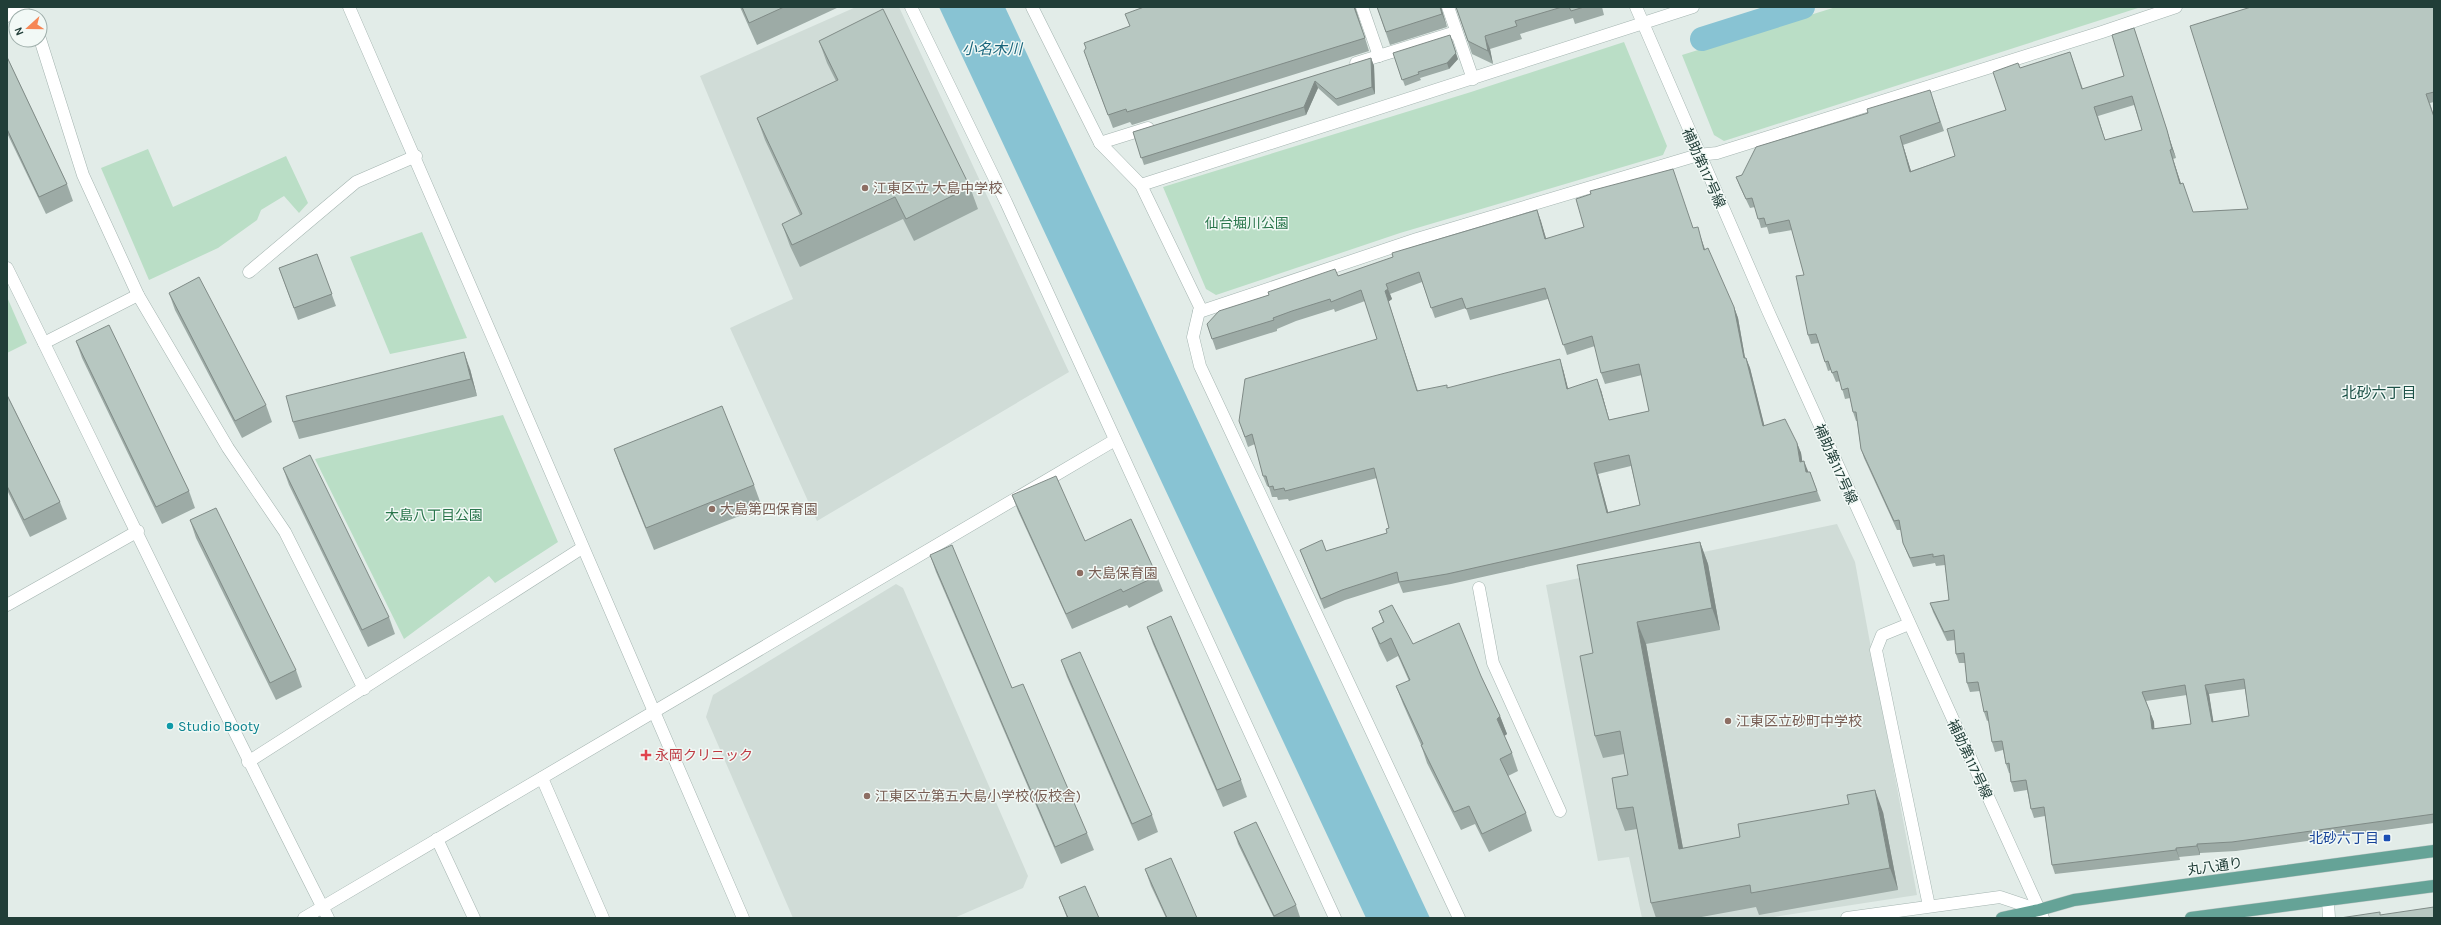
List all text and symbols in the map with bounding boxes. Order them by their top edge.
north arrow [8,8,48,48]
text: N [12,25,27,37]
water label: 小名木川 [962,40,1024,58]
street label: 補助第117号線 [1678,126,1729,211]
place label: 江東区立 大島中学校 [873,180,1002,197]
marker: 江東区立 大島中学校 [860,183,870,193]
park label: 仙台堀川公園 [1205,215,1289,232]
district label: 北砂六丁目 [2341,384,2417,402]
street label: 補助第117号線 [1810,422,1861,507]
place label: 大島第四保育園 [720,501,818,518]
marker: 大島第四保育園 [707,504,717,514]
park label: 大島八丁目公園 [385,507,483,524]
place label: 大島保育園 [1088,565,1158,582]
marker: 大島保育園 [1075,568,1085,578]
place label: 江東区立砂町中学校 [1736,713,1862,730]
marker: 江東区立砂町中学校 [1723,716,1733,726]
street label: 補助第117号線 [1944,717,1995,802]
place label: Studio Booty [178,718,260,735]
marker: Studio Booty [165,721,175,731]
place label: 永岡クリニック [655,747,753,764]
marker: 永岡クリニック [640,749,652,761]
place label: 江東区立第五大島小学校(仮校舎) [875,788,1081,805]
marker: 江東区立第五大島小学校(仮校舎) [862,791,872,801]
place label: 北砂六丁目 [2309,830,2379,847]
marker: 北砂六丁目 [2382,833,2392,843]
street label: 丸八通り [2186,854,2244,879]

